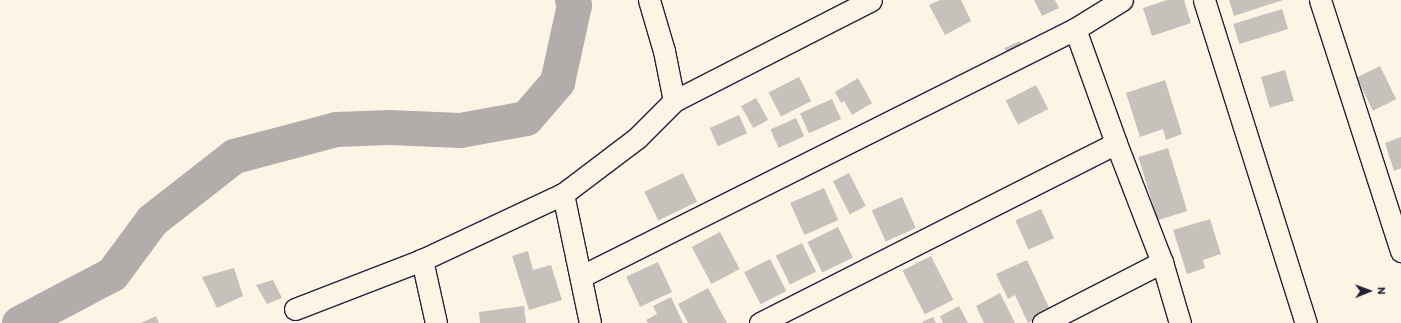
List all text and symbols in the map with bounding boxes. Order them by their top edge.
north arrow [1349,271,1389,311]
text: N [1375,287,1388,295]

